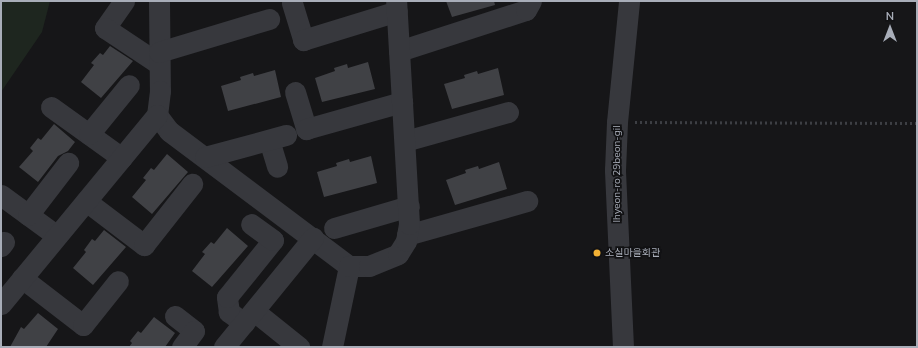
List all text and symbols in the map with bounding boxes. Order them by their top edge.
north arrow [870,8,910,48]
text: N [886,9,894,23]
street label: Ihyeon-ro 29beon-gil [611,125,623,223]
place label: 소실마을회관 [605,247,660,259]
marker: 소실마을회관 [592,248,602,258]

